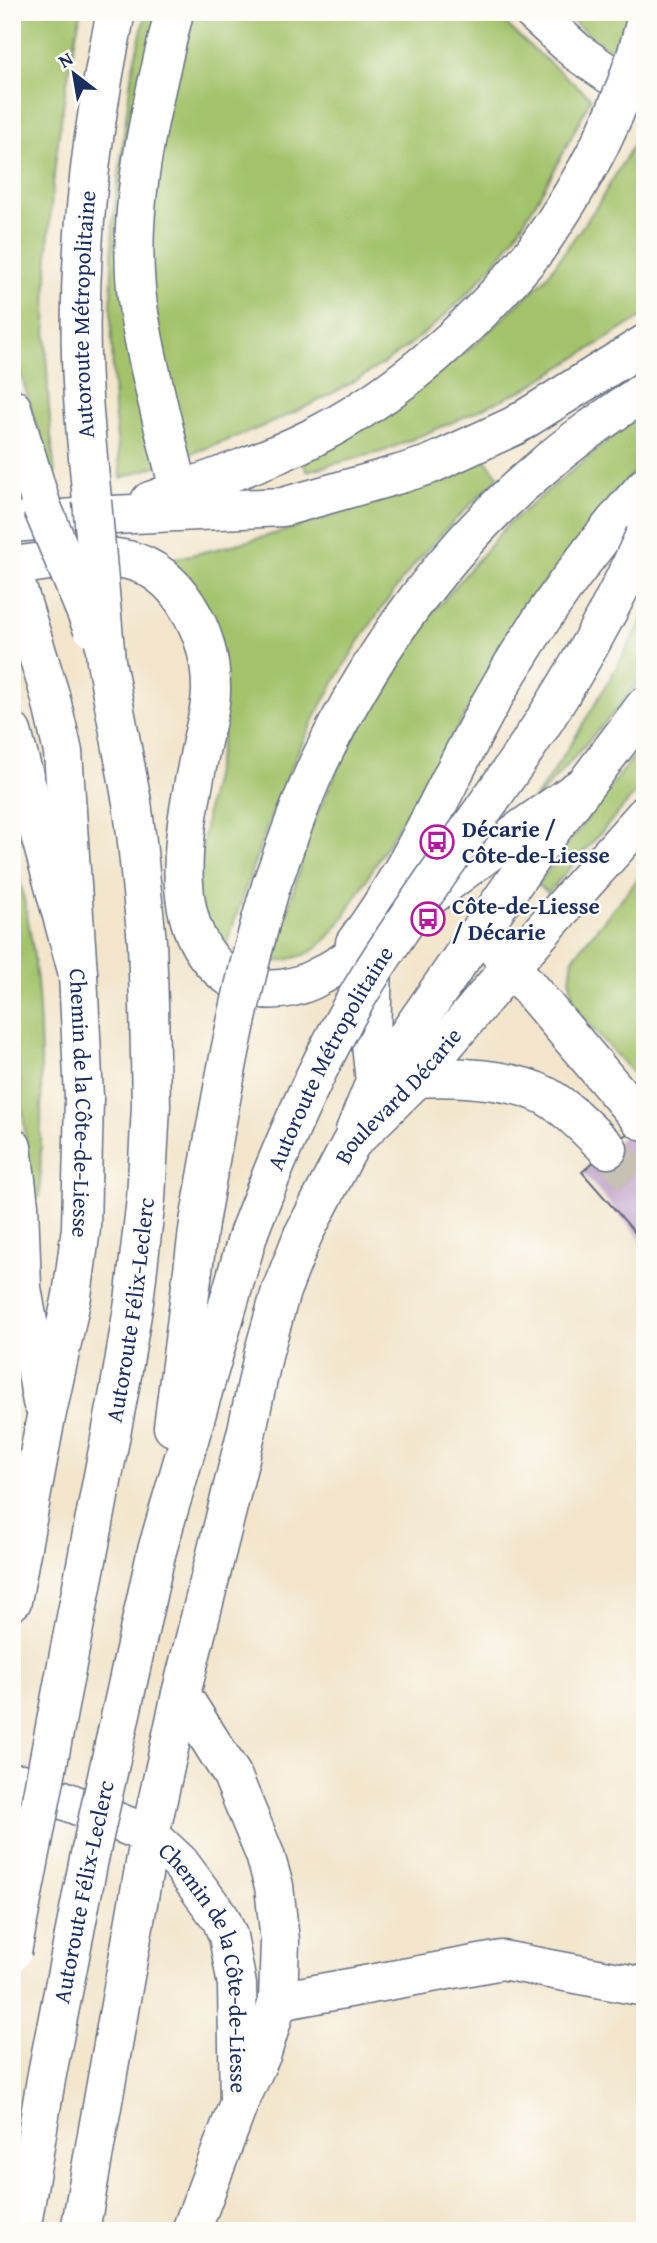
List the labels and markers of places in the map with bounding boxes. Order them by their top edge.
place label: Décarie / Côte-de-Liesse [462,812,610,871]
bus stop icon: Décarie / Côte-de-Liesse [418,823,456,861]
place label: Côte-de-Liesse / Décarie [452,889,600,948]
bus stop icon: Côte-de-Liesse / Décarie [409,900,447,938]

